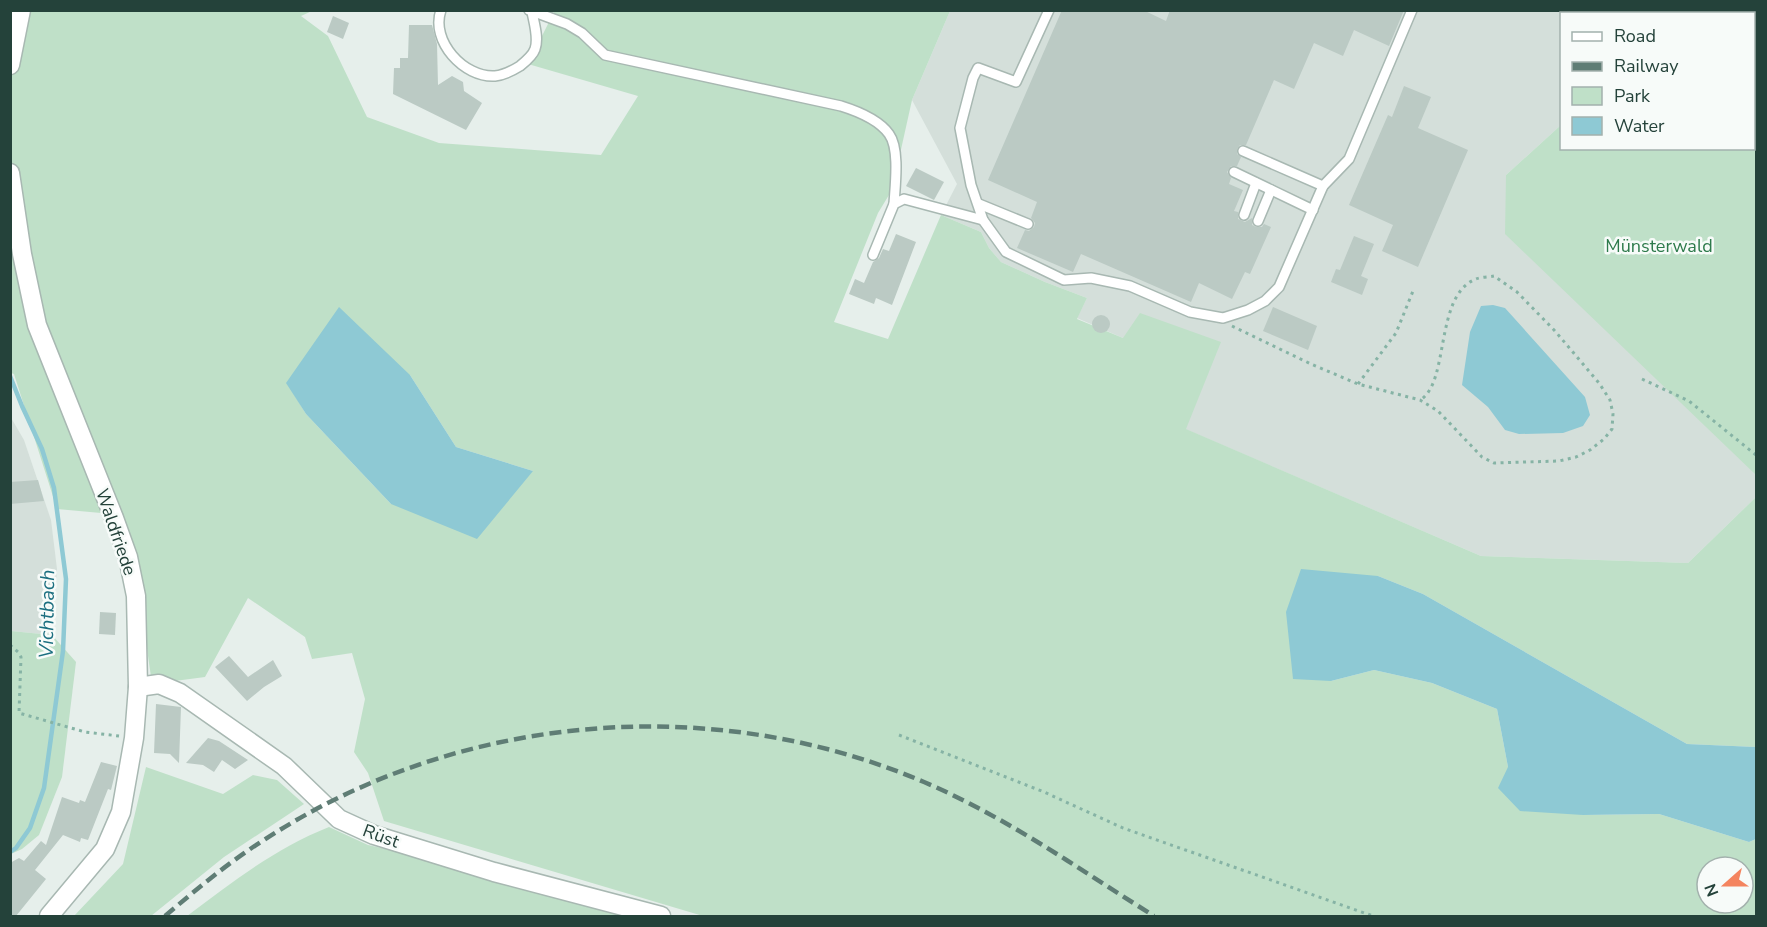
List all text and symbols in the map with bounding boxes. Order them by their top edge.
legend [1560,12,1755,150]
text: Road [1614,24,1656,48]
text: Railway [1614,54,1679,78]
text: Park [1614,84,1651,108]
text: Water [1614,114,1665,138]
park label: Münsterwald [1605,234,1713,258]
street label: Waldfriede [90,485,142,579]
water label: Vichtbach [33,569,61,659]
street label: Rüst [360,818,403,854]
north arrow [1695,855,1755,915]
text: N [1700,880,1724,900]

